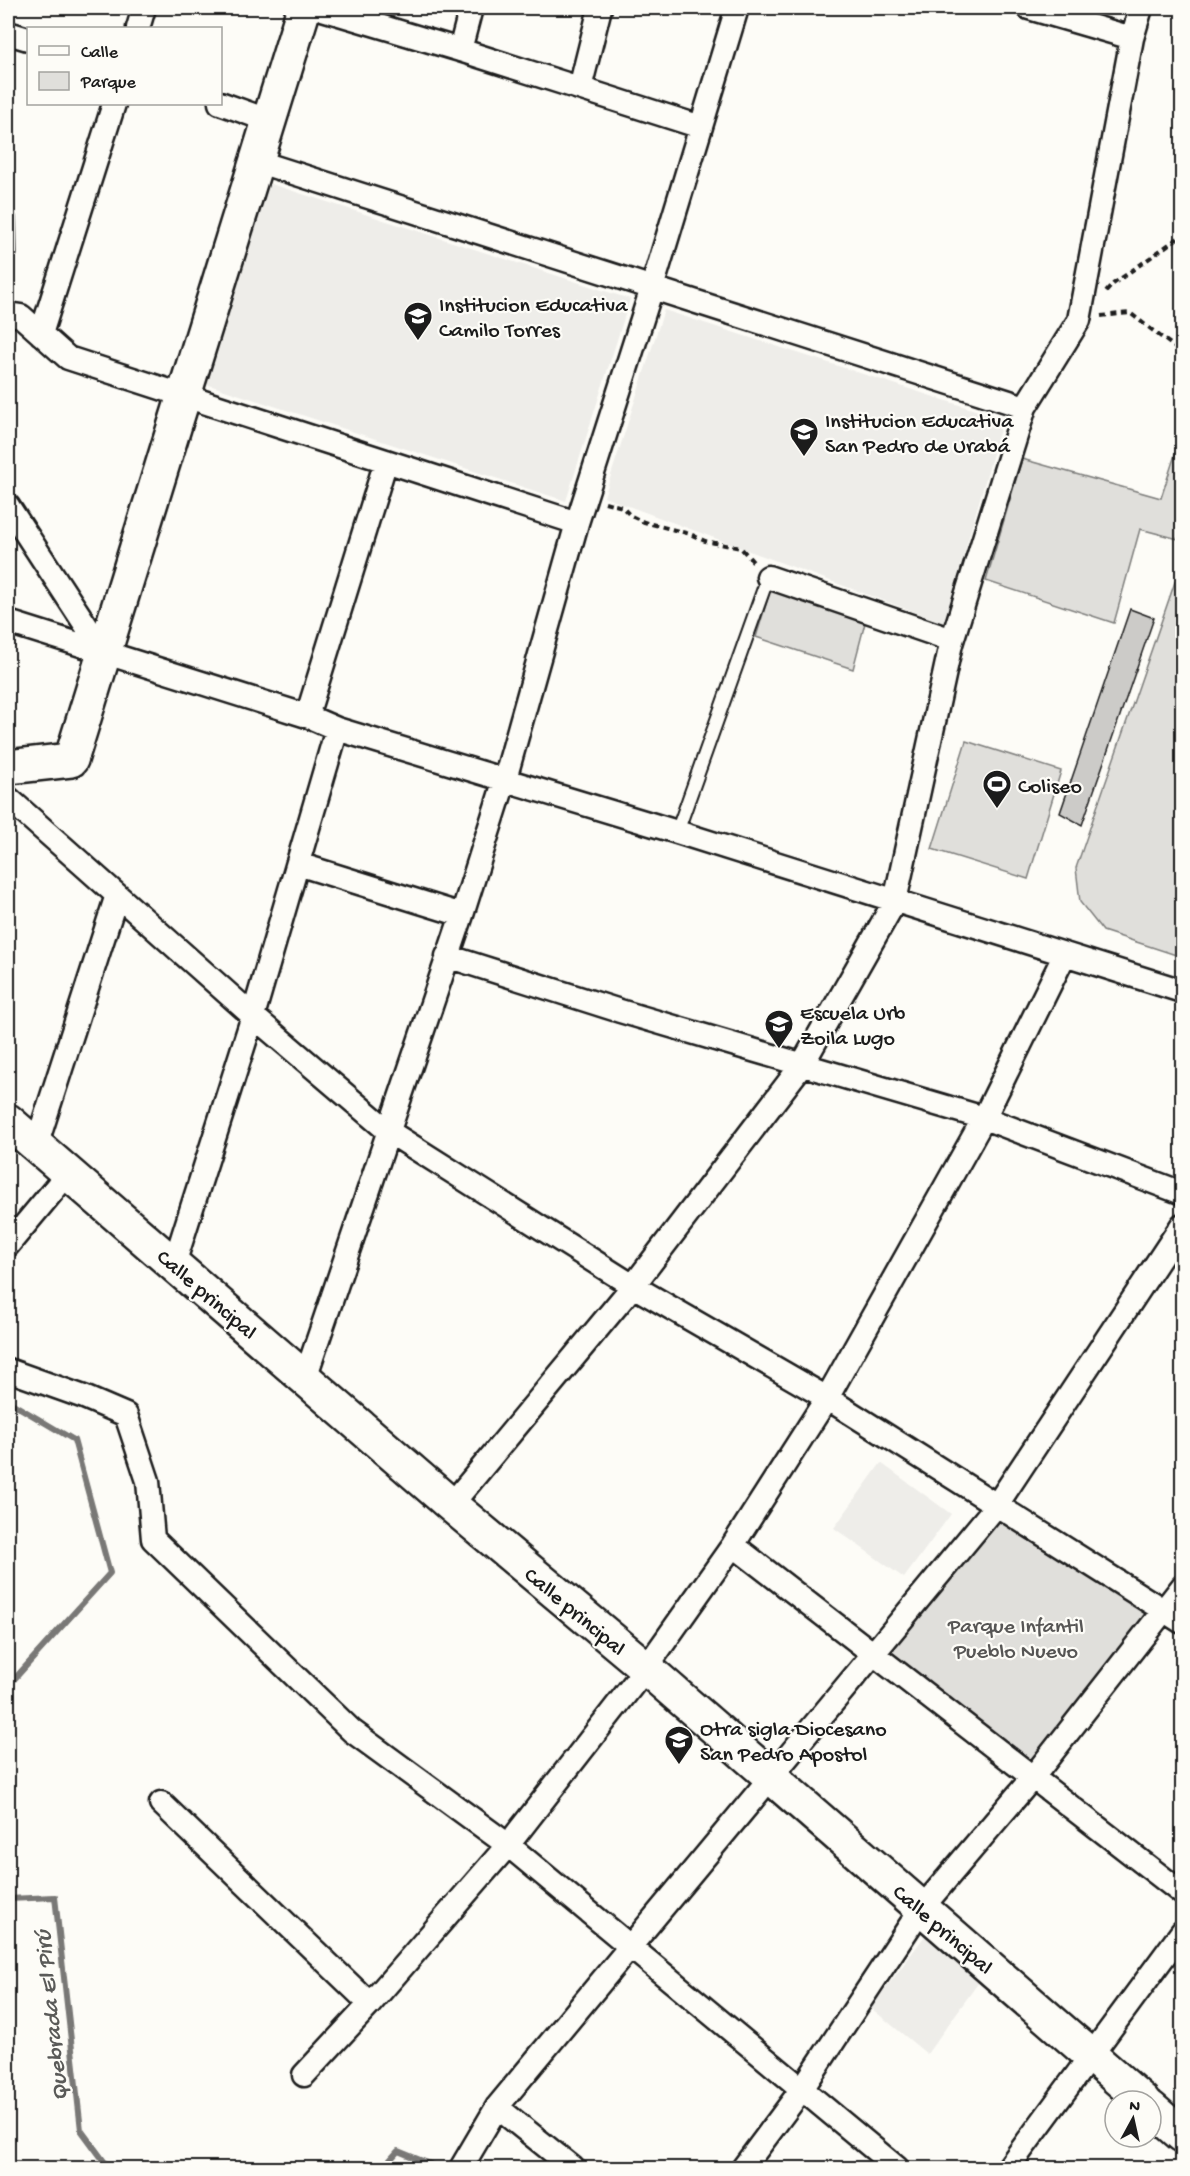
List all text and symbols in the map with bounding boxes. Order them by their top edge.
legend [27,27,222,105]
text: Calle [81,43,119,64]
text: Parque [80,73,137,94]
place label: Institucion Educativa Camilo Torres [439,294,628,345]
school or university icon: Institucion Educativa Camilo Torres [402,300,434,342]
place label: Institucion Educativa San Pedro de Urabá [825,410,1014,461]
school or university icon: Institucion Educativa San Pedro de Urabá [788,416,820,458]
sports icon: Coliseo [981,768,1013,810]
place label: Coliseo [1018,775,1082,801]
place label: Escuela Urb Zoila Lugo [800,1002,906,1053]
school or university icon: Escuela Urb Zoila Lugo [763,1008,795,1050]
street label: Calle principal [150,1245,261,1347]
street label: Calle principal [517,1563,630,1663]
park label: Parque Infantil Pueblo Nuevo [947,1615,1084,1666]
place label: Otra sigla Diocesano San Pedro Apostol [700,1718,887,1769]
school or university icon: Otra sigla Diocesano San Pedro Apostol [663,1724,695,1766]
street label: Calle principal [886,1880,997,1982]
water label: Quebrada El Pirú [30,1927,77,2102]
north arrow [1103,2089,1163,2149]
text: N [1128,2097,1142,2118]

